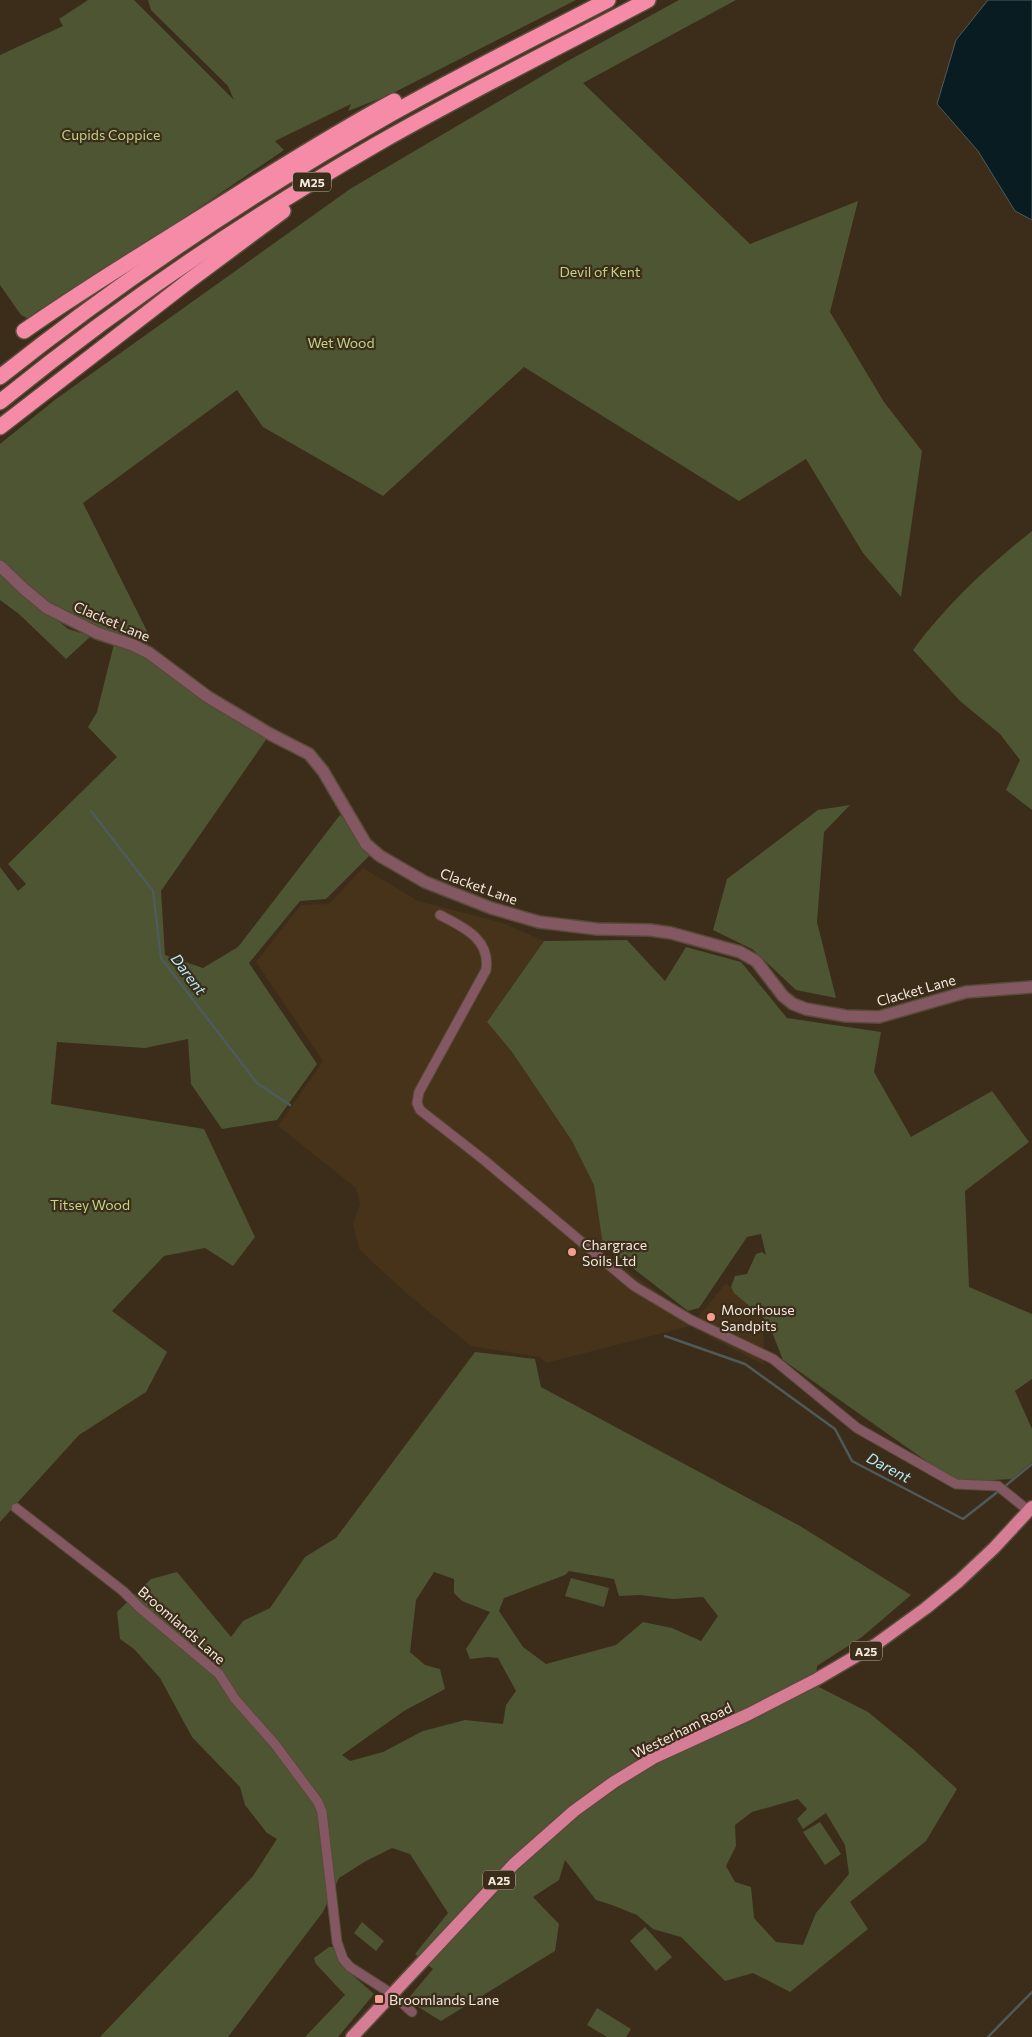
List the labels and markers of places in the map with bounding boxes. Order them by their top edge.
place label: Chargrace Soils Ltd [582,1236,647,1269]
marker: Chargrace Soils Ltd [566,1246,578,1258]
place label: Moorhouse Sandpits [721,1301,795,1334]
marker: Moorhouse Sandpits [705,1311,717,1323]
place label: Broomlands Lane [389,1991,499,2008]
marker: Broomlands Lane [373,1993,385,2005]

